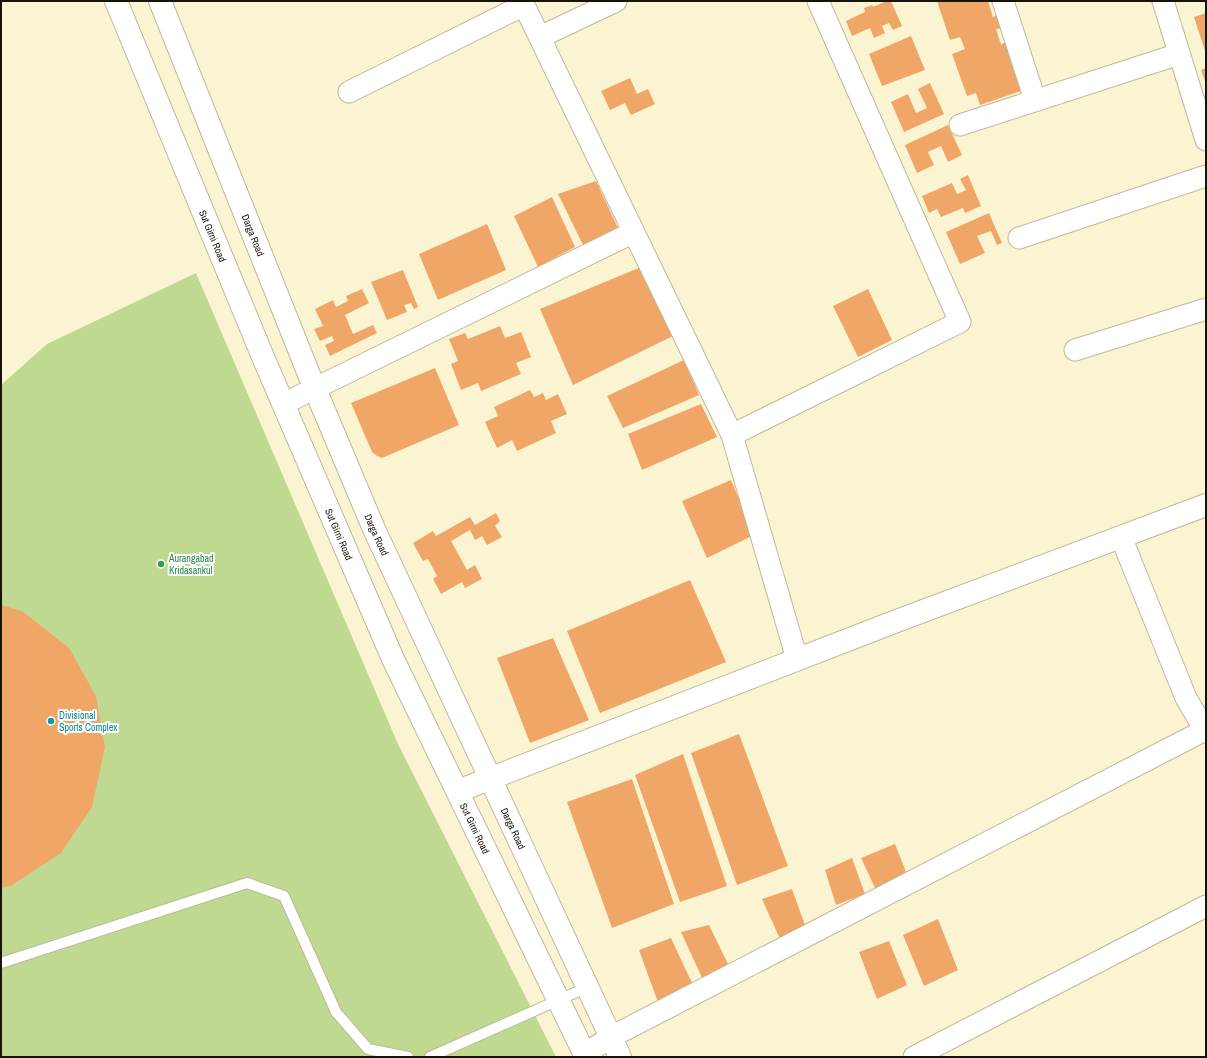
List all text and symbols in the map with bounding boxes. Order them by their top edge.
street label: Sut Girni Road [196,208,229,264]
street label: Darga Road [239,212,267,258]
street label: Sut Girni Road [322,507,356,562]
street label: Darga Road [361,512,391,558]
place label: Aurangabad Kridasankul [168,552,214,577]
marker: Aurangabad Kridasankul [156,559,166,569]
place label: Divisional Sports Complex [59,709,118,734]
marker: Divisional Sports Complex [46,716,56,726]
street label: Sut Girni Road [457,801,492,856]
street label: Darga Road [498,806,528,851]

